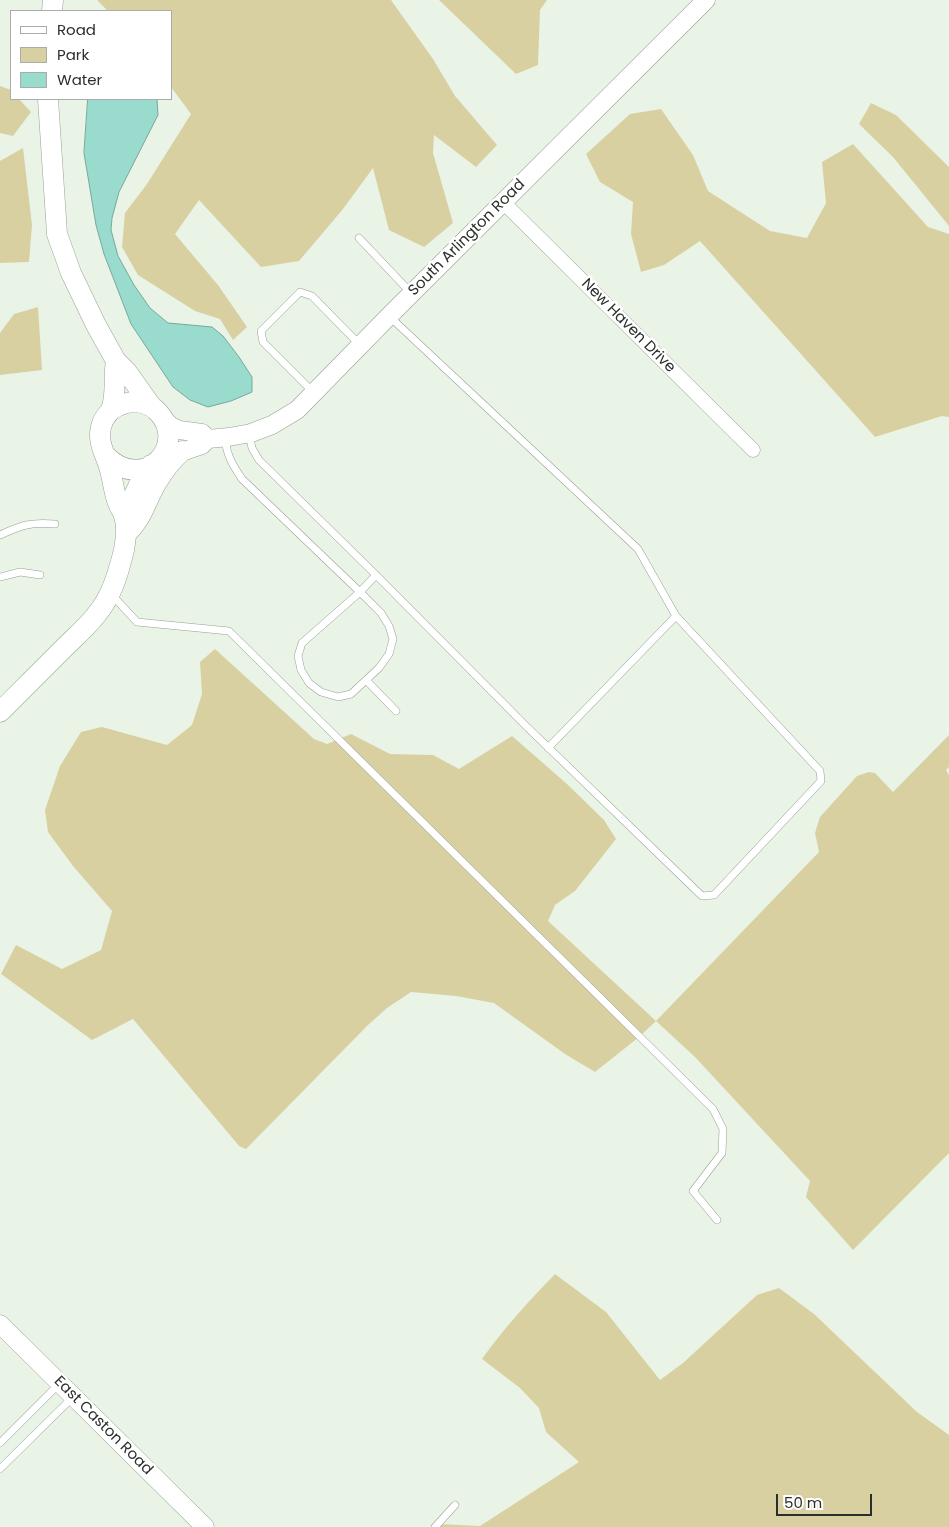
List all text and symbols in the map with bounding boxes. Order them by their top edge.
legend [10,10,172,100]
text: Road [57,19,96,40]
text: Park [57,44,89,65]
text: Water [57,69,102,90]
street label: South Arlington Road [405,176,529,300]
street label: New Haven Drive [577,275,679,377]
street label: East Caston Road [50,1373,156,1479]
scale bar [779,1484,875,1516]
text: 50 m [784,1492,822,1513]

